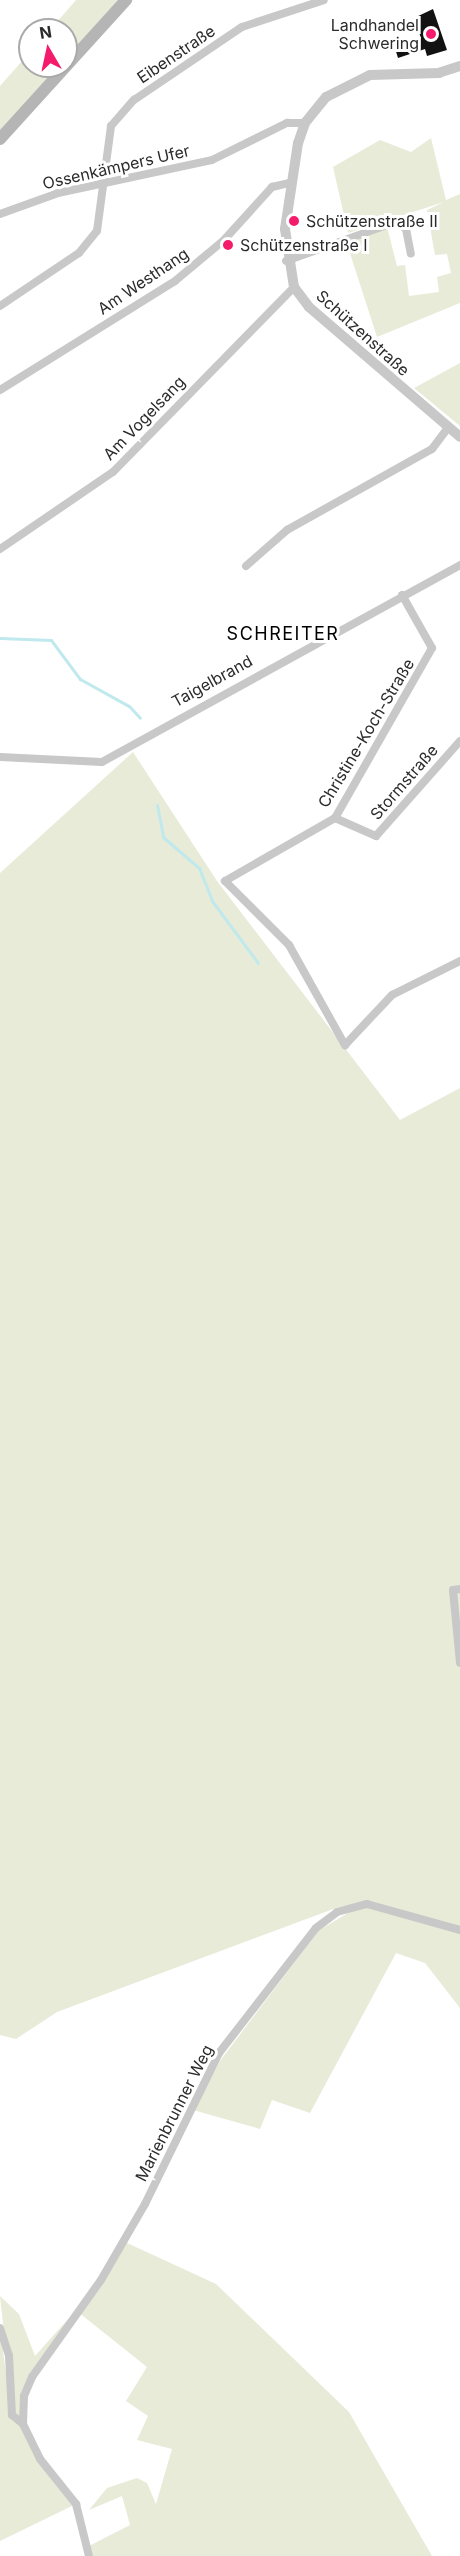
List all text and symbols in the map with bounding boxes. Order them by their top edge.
place label: Landhandel Schwering [331,15,419,53]
north arrow [18,18,78,78]
text: N [38,21,53,43]
street label: Eibenstraße [133,21,219,87]
marker: Landhandel Schwering [424,27,438,41]
street label: Ossenkämpers Ufer [41,141,191,193]
place label: Schützenstraße II [306,211,438,231]
marker: Schützenstraße II [287,214,301,228]
place label: Schützenstraße I [240,235,368,255]
marker: Schützenstraße I [221,238,235,252]
street label: Am Westhang [94,244,192,318]
street label: Schützenstraße [312,286,414,380]
street label: Am Vogelsang [99,372,189,464]
district label: SCHREITER [227,623,339,645]
street label: Taigelbrand [168,651,256,711]
street label: Christine-Koch-Straße [314,655,418,811]
street label: Stormstraße [366,741,442,823]
street label: Marienbrunner Weg [131,2042,217,2184]

